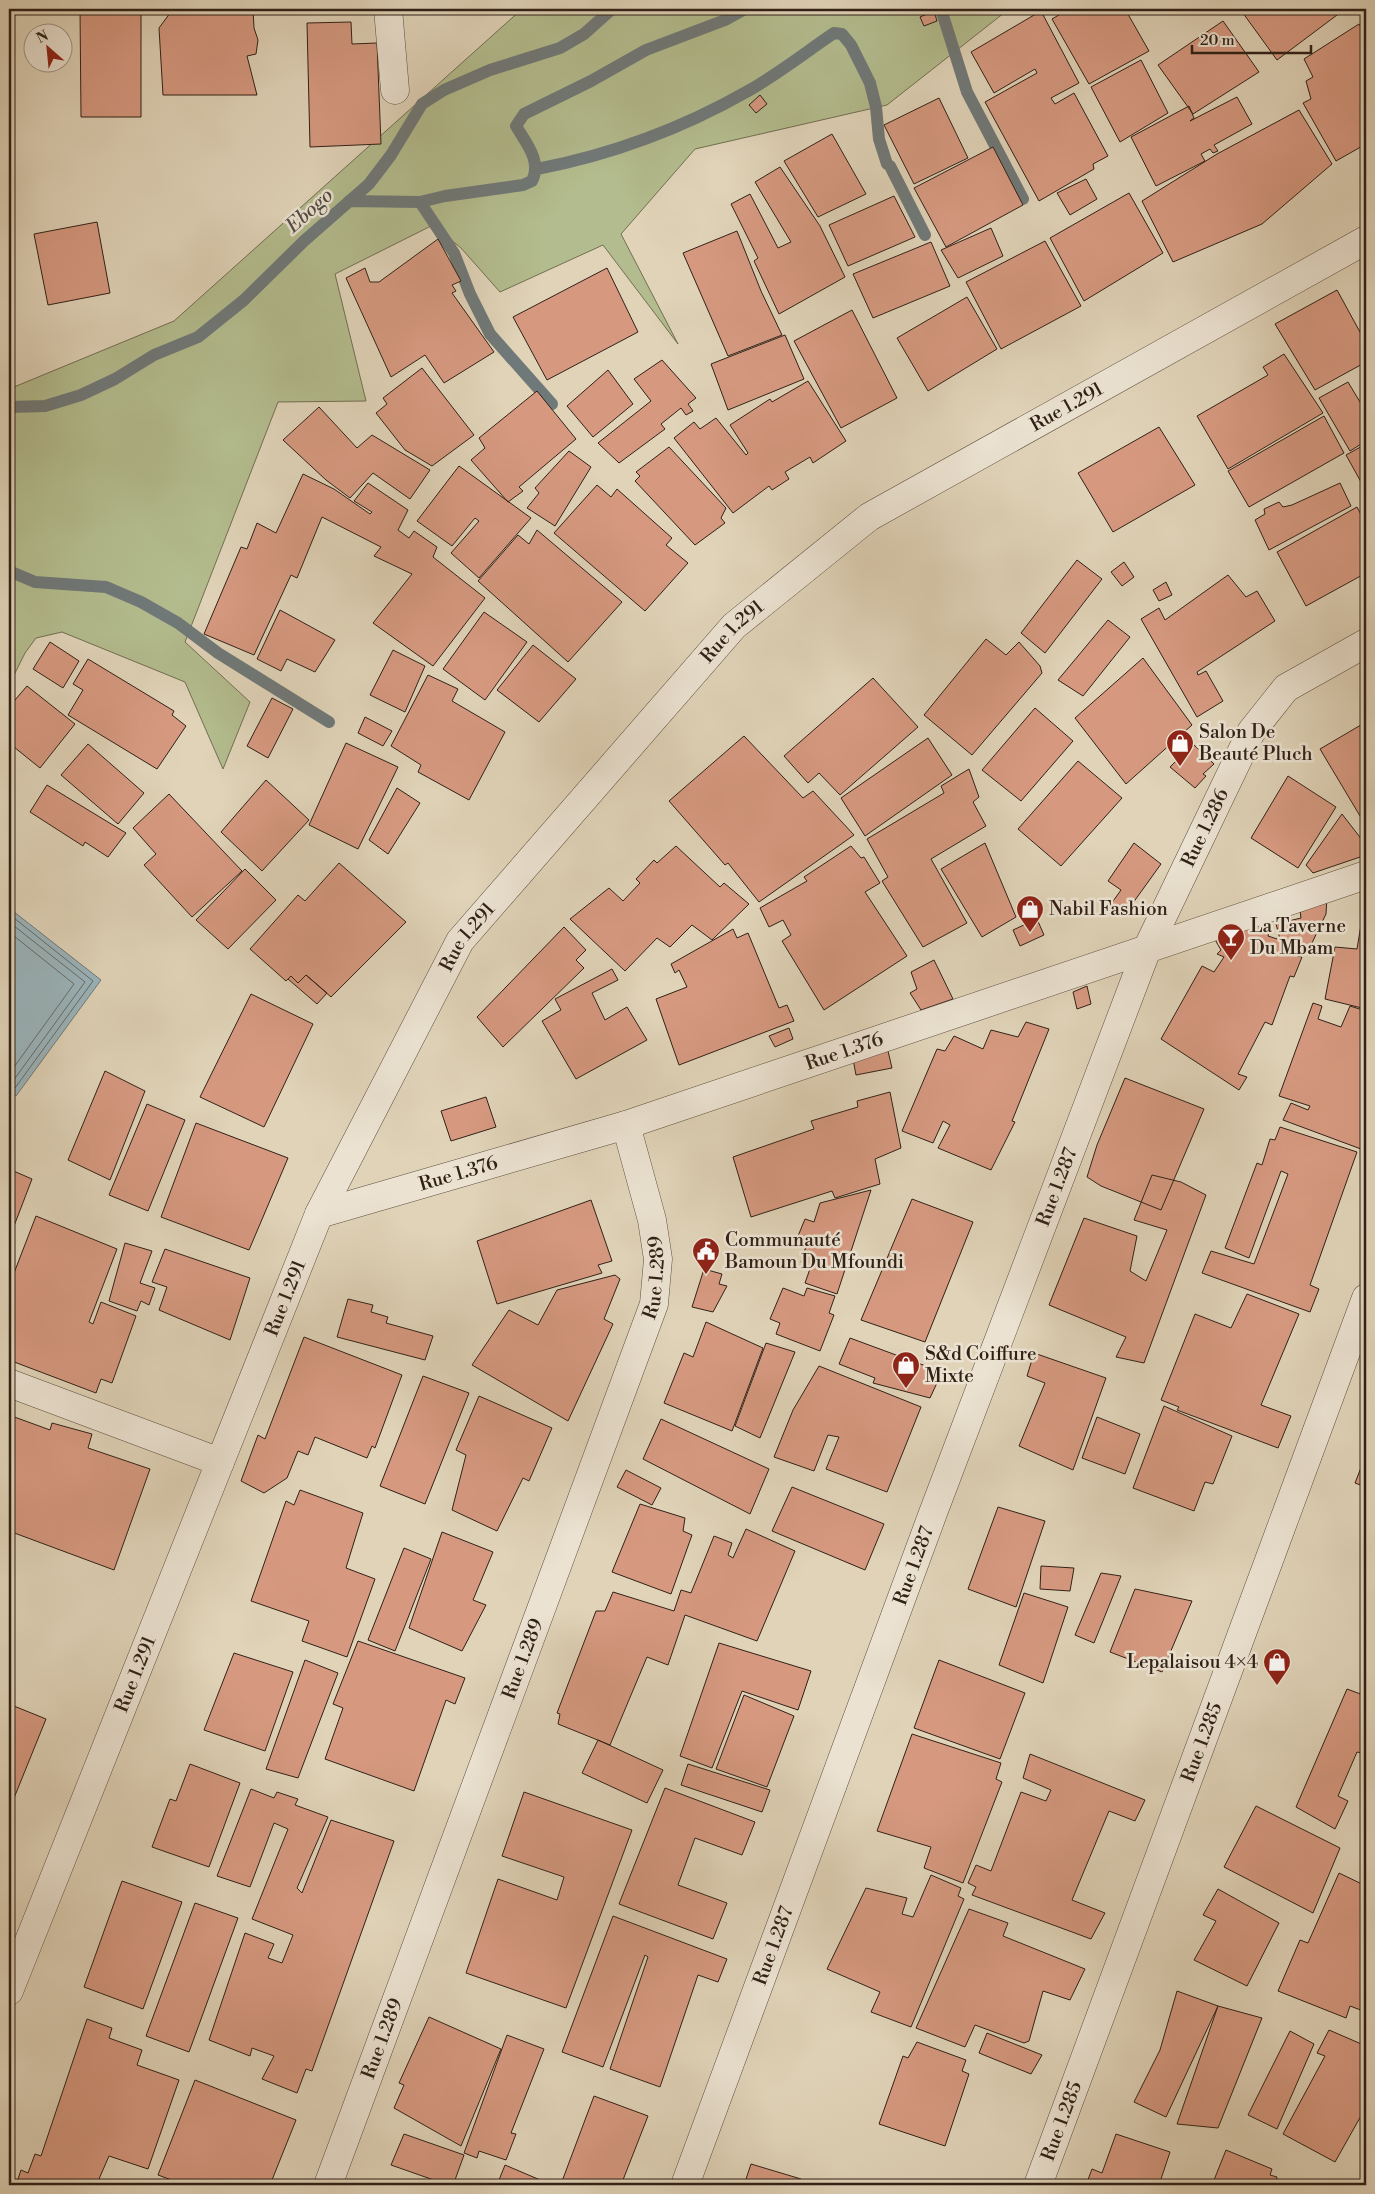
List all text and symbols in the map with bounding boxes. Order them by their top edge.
north arrow [22,22,72,72]
scale bar [1192,22,1311,54]
text: N [34,27,52,48]
text: 20 m [1200,31,1235,50]
water label: Ebogo [281,183,339,239]
street label: Rue 1.291 [1026,377,1107,437]
street label: Rue 1.291 [695,595,769,668]
place label: Salon De Beauté Pluch [1198,720,1313,766]
shop icon: Salon De Beauté Pluch [1165,728,1195,767]
street label: Rue 1.286 [1176,785,1234,871]
shop icon: Nabil Fashion [1015,894,1045,933]
street label: Rue 1.291 [434,897,500,976]
place label: Nabil Fashion [1049,897,1168,921]
place label: La Taverne Du Mbam [1250,914,1346,960]
bar icon: La Taverne Du Mbam [1216,922,1246,961]
street label: Rue 1.376 [802,1027,886,1076]
street label: Rue 1.287 [1031,1144,1083,1230]
street label: Rue 1.376 [416,1151,500,1196]
place label: Communauté Bamoun Du Mfoundi [724,1228,904,1274]
street label: Rue 1.289 [637,1234,670,1323]
public building icon: Communauté Bamoun Du Mfoundi [691,1236,721,1275]
street label: Rue 1.291 [259,1256,311,1340]
place label: S&d Coiffure Mixte [925,1342,1037,1388]
shop icon: S&d Coiffure Mixte [891,1350,921,1389]
street label: Rue 1.287 [888,1523,939,1609]
street label: Rue 1.289 [497,1615,549,1703]
street label: Rue 1.291 [109,1633,161,1716]
shop icon: Lepalaisou 4×4 [1262,1647,1292,1686]
place label: Lepalaisou 4×4 [1126,1650,1258,1674]
street label: Rue 1.285 [1176,1699,1227,1786]
street label: Rue 1.287 [748,1903,799,1988]
street label: Rue 1.289 [356,1995,408,2082]
street label: Rue 1.285 [1036,2078,1087,2164]

